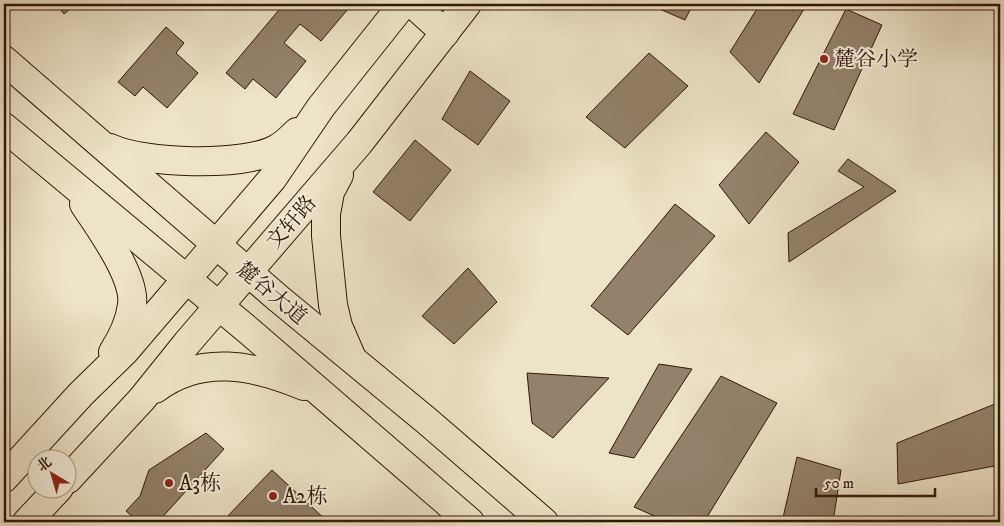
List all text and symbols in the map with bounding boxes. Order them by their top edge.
place label: 麓谷小学 [834,47,918,73]
marker: 麓谷小学 [818,53,830,65]
street label: 文轩路 [261,190,322,255]
street label: 麓谷大道 [231,257,312,331]
north arrow [28,448,78,498]
text: 北 [34,453,56,476]
scale bar [816,466,935,498]
place label: A3栋 [179,471,221,497]
text: 50 m [824,474,854,493]
marker: A3栋 [163,477,175,489]
place label: A2栋 [283,484,328,510]
marker: A2栋 [267,490,279,502]

